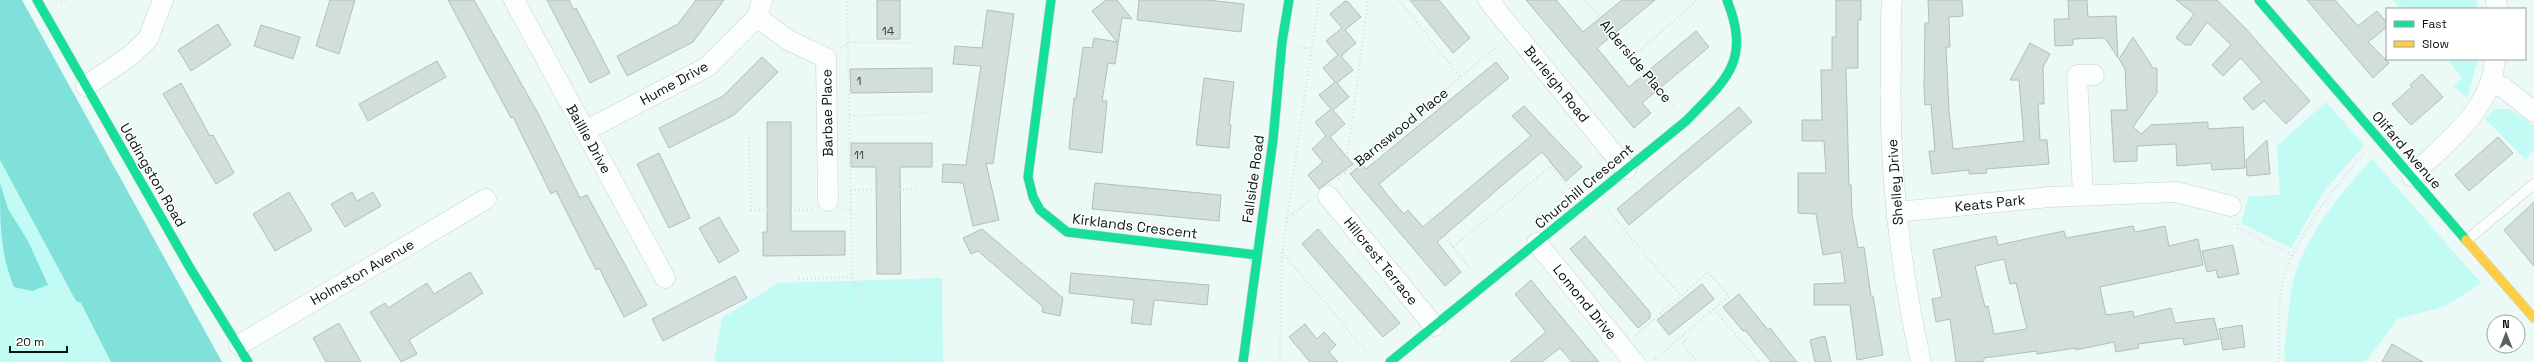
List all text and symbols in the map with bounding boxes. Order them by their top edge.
legend [2386,8,2526,60]
street label: Alderside Place [1596,16,1676,106]
text: Fast [2422,16,2447,32]
house number: 14 [882,23,895,39]
text: Slow [2422,36,2449,52]
street label: Burleigh Road [1520,42,1594,126]
street label: Hume Drive [637,57,711,109]
street label: Barbae Place [817,69,837,157]
house number: 1 [856,73,862,89]
street label: Barnswood Place [1350,84,1452,170]
street label: Baillie Drive [563,101,615,177]
street label: Olifard Avenue [2368,107,2446,193]
street label: Uddingston Road [116,120,190,230]
street label: Fallside Road [1238,134,1268,224]
street label: Shelley Drive [1883,138,1907,226]
street label: Churchill Crescent [1531,140,1637,232]
house number: 11 [854,147,864,163]
street label: Keats Park [1954,190,2027,216]
street label: Kirklands Crescent [1071,209,1199,243]
street label: Hillcrest Terrace [1340,213,1422,309]
street label: Holmston Avenue [307,235,417,309]
street label: Lomond Drive [1549,261,1621,343]
north arrow [2486,314,2526,354]
text: N [2502,317,2510,331]
scale bar [10,328,67,354]
text: 20 m [16,334,44,350]

